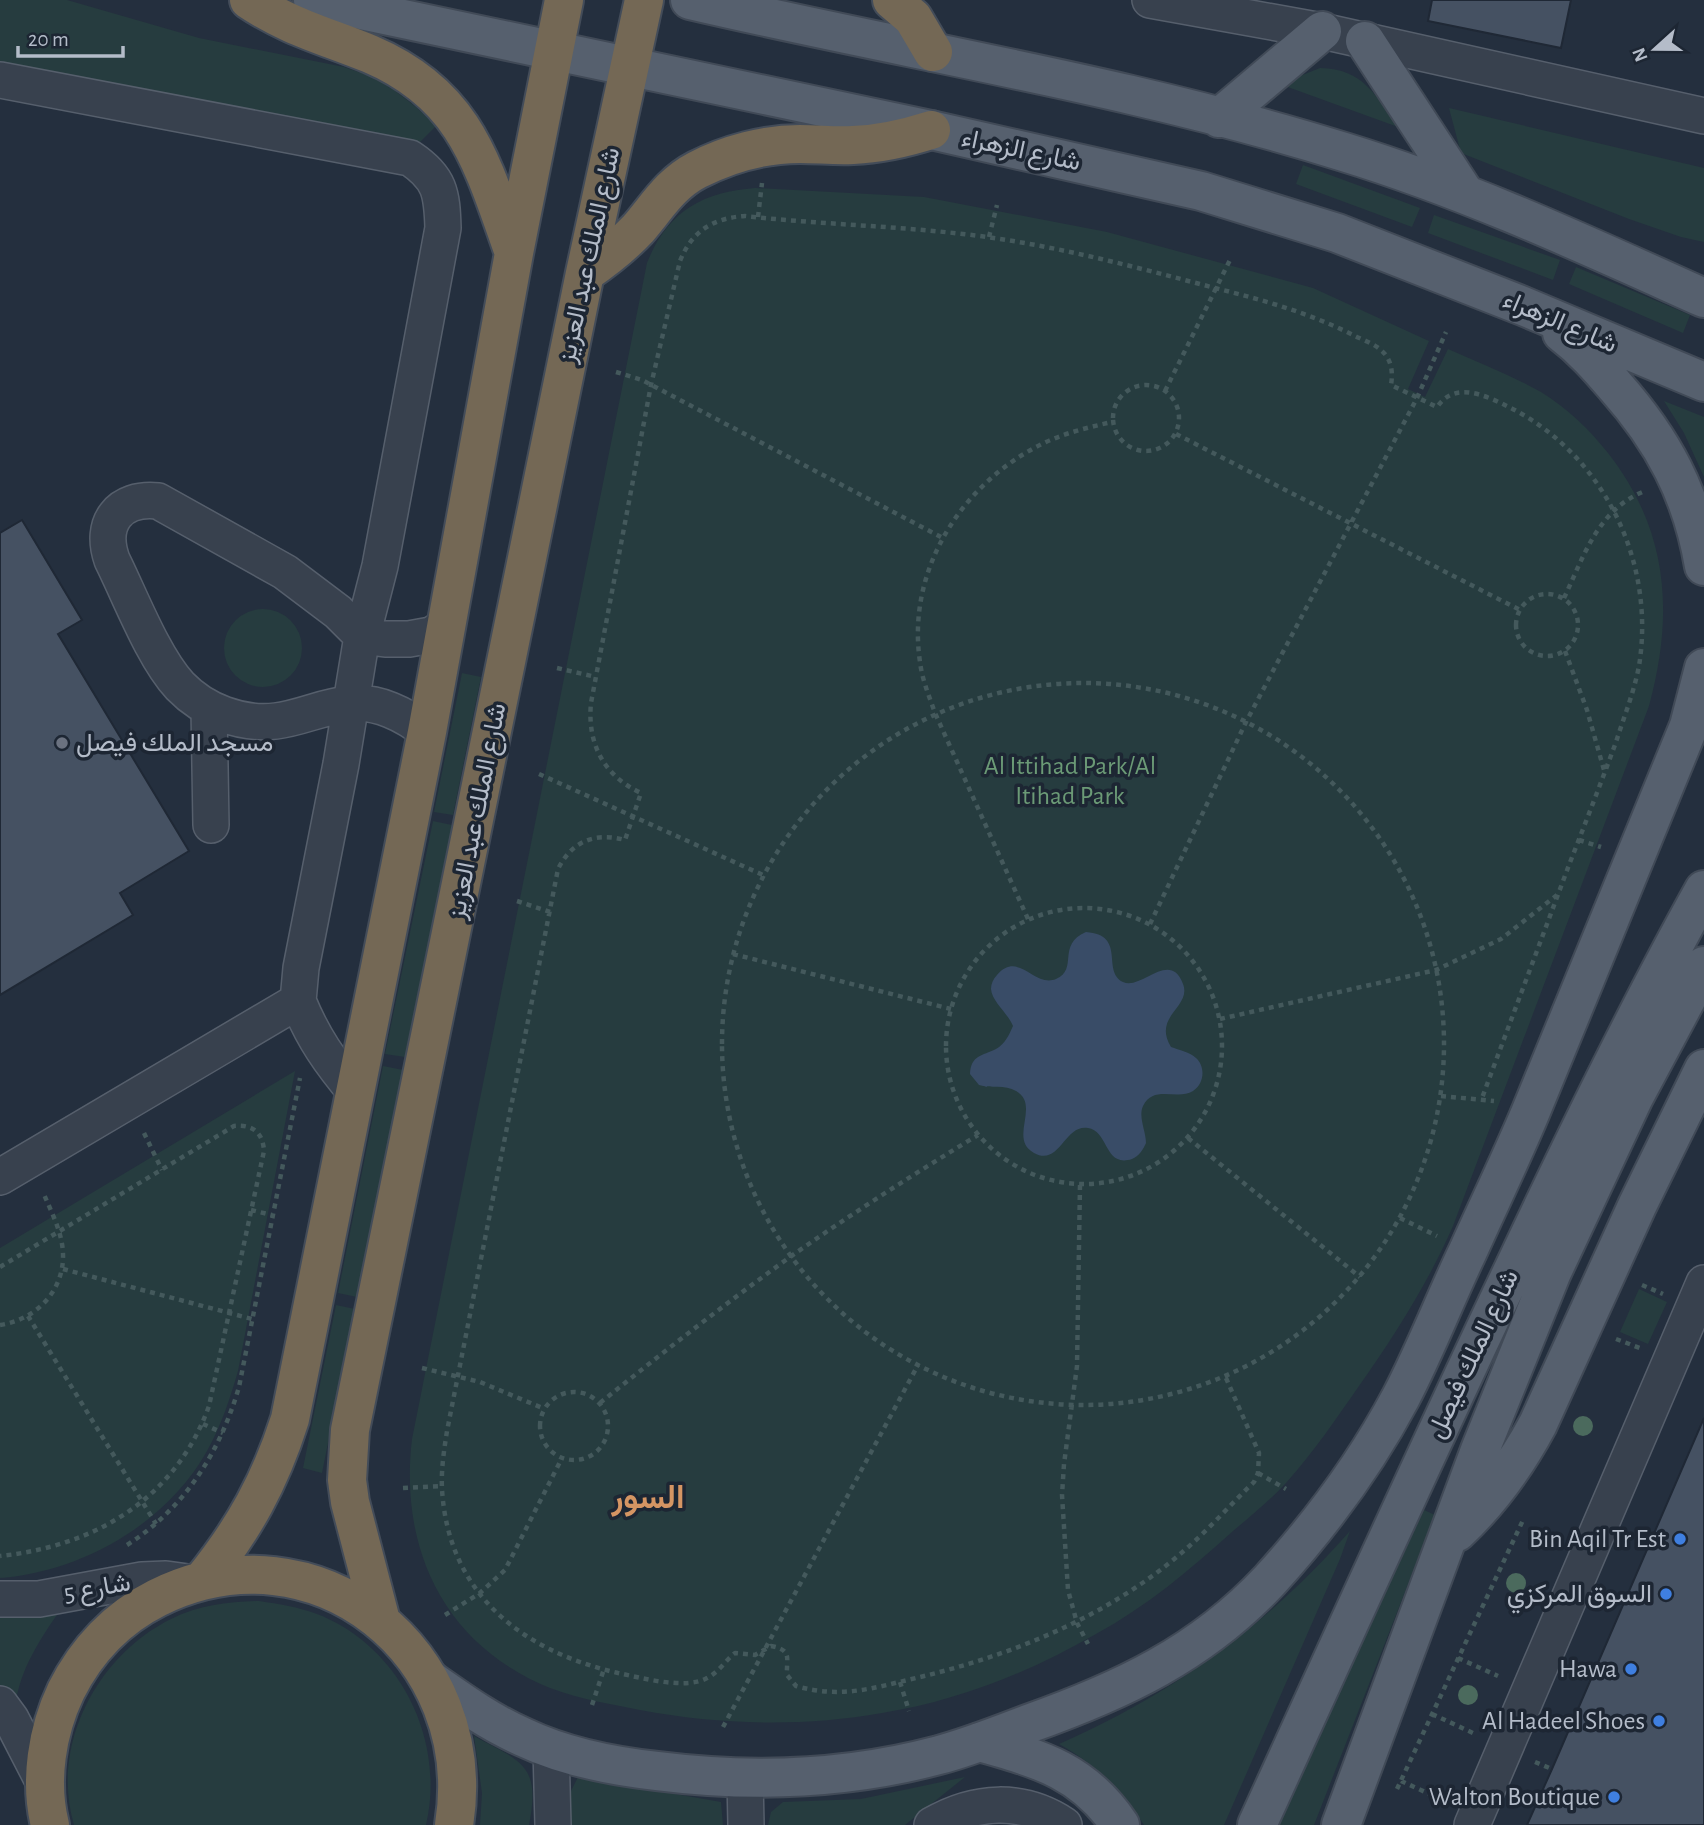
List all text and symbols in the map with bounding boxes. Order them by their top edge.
scale bar [18,14,122,58]
north arrow [1620,14,1690,84]
text: 20 m [28,29,69,50]
text: N [1629,45,1652,64]
street label: شارع الزهراء [958,125,1083,179]
street label: شارع الملك عبد العزيز [553,145,628,367]
street label: شارع الزهراء [1498,286,1621,361]
street label: شارع الملك عبد العزيز [443,701,515,923]
place label: مسجد الملك فيصل [76,730,273,758]
marker: مسجد الملك فيصل [54,735,70,751]
park label: Al Ittihad Park/Al Itihad Park [984,753,1156,809]
street label: شارع الملك فيصل [1423,1266,1527,1444]
district label: السور [610,1482,685,1517]
place label: Bin Aqil Tr Est [1529,1526,1666,1552]
marker: Bin Aqil Tr Est [1672,1531,1688,1547]
street label: شارع 5 [62,1569,133,1611]
place label: السوق المركزي [1507,1581,1652,1614]
marker: السوق المركزي [1658,1586,1674,1602]
place label: Hawa [1559,1656,1617,1682]
marker: Hawa [1623,1661,1639,1677]
place label: Al Hadeel Shoes [1482,1708,1645,1734]
marker: Al Hadeel Shoes [1651,1713,1667,1729]
place label: Walton Boutique [1429,1784,1600,1810]
marker: Walton Boutique [1606,1789,1622,1805]

